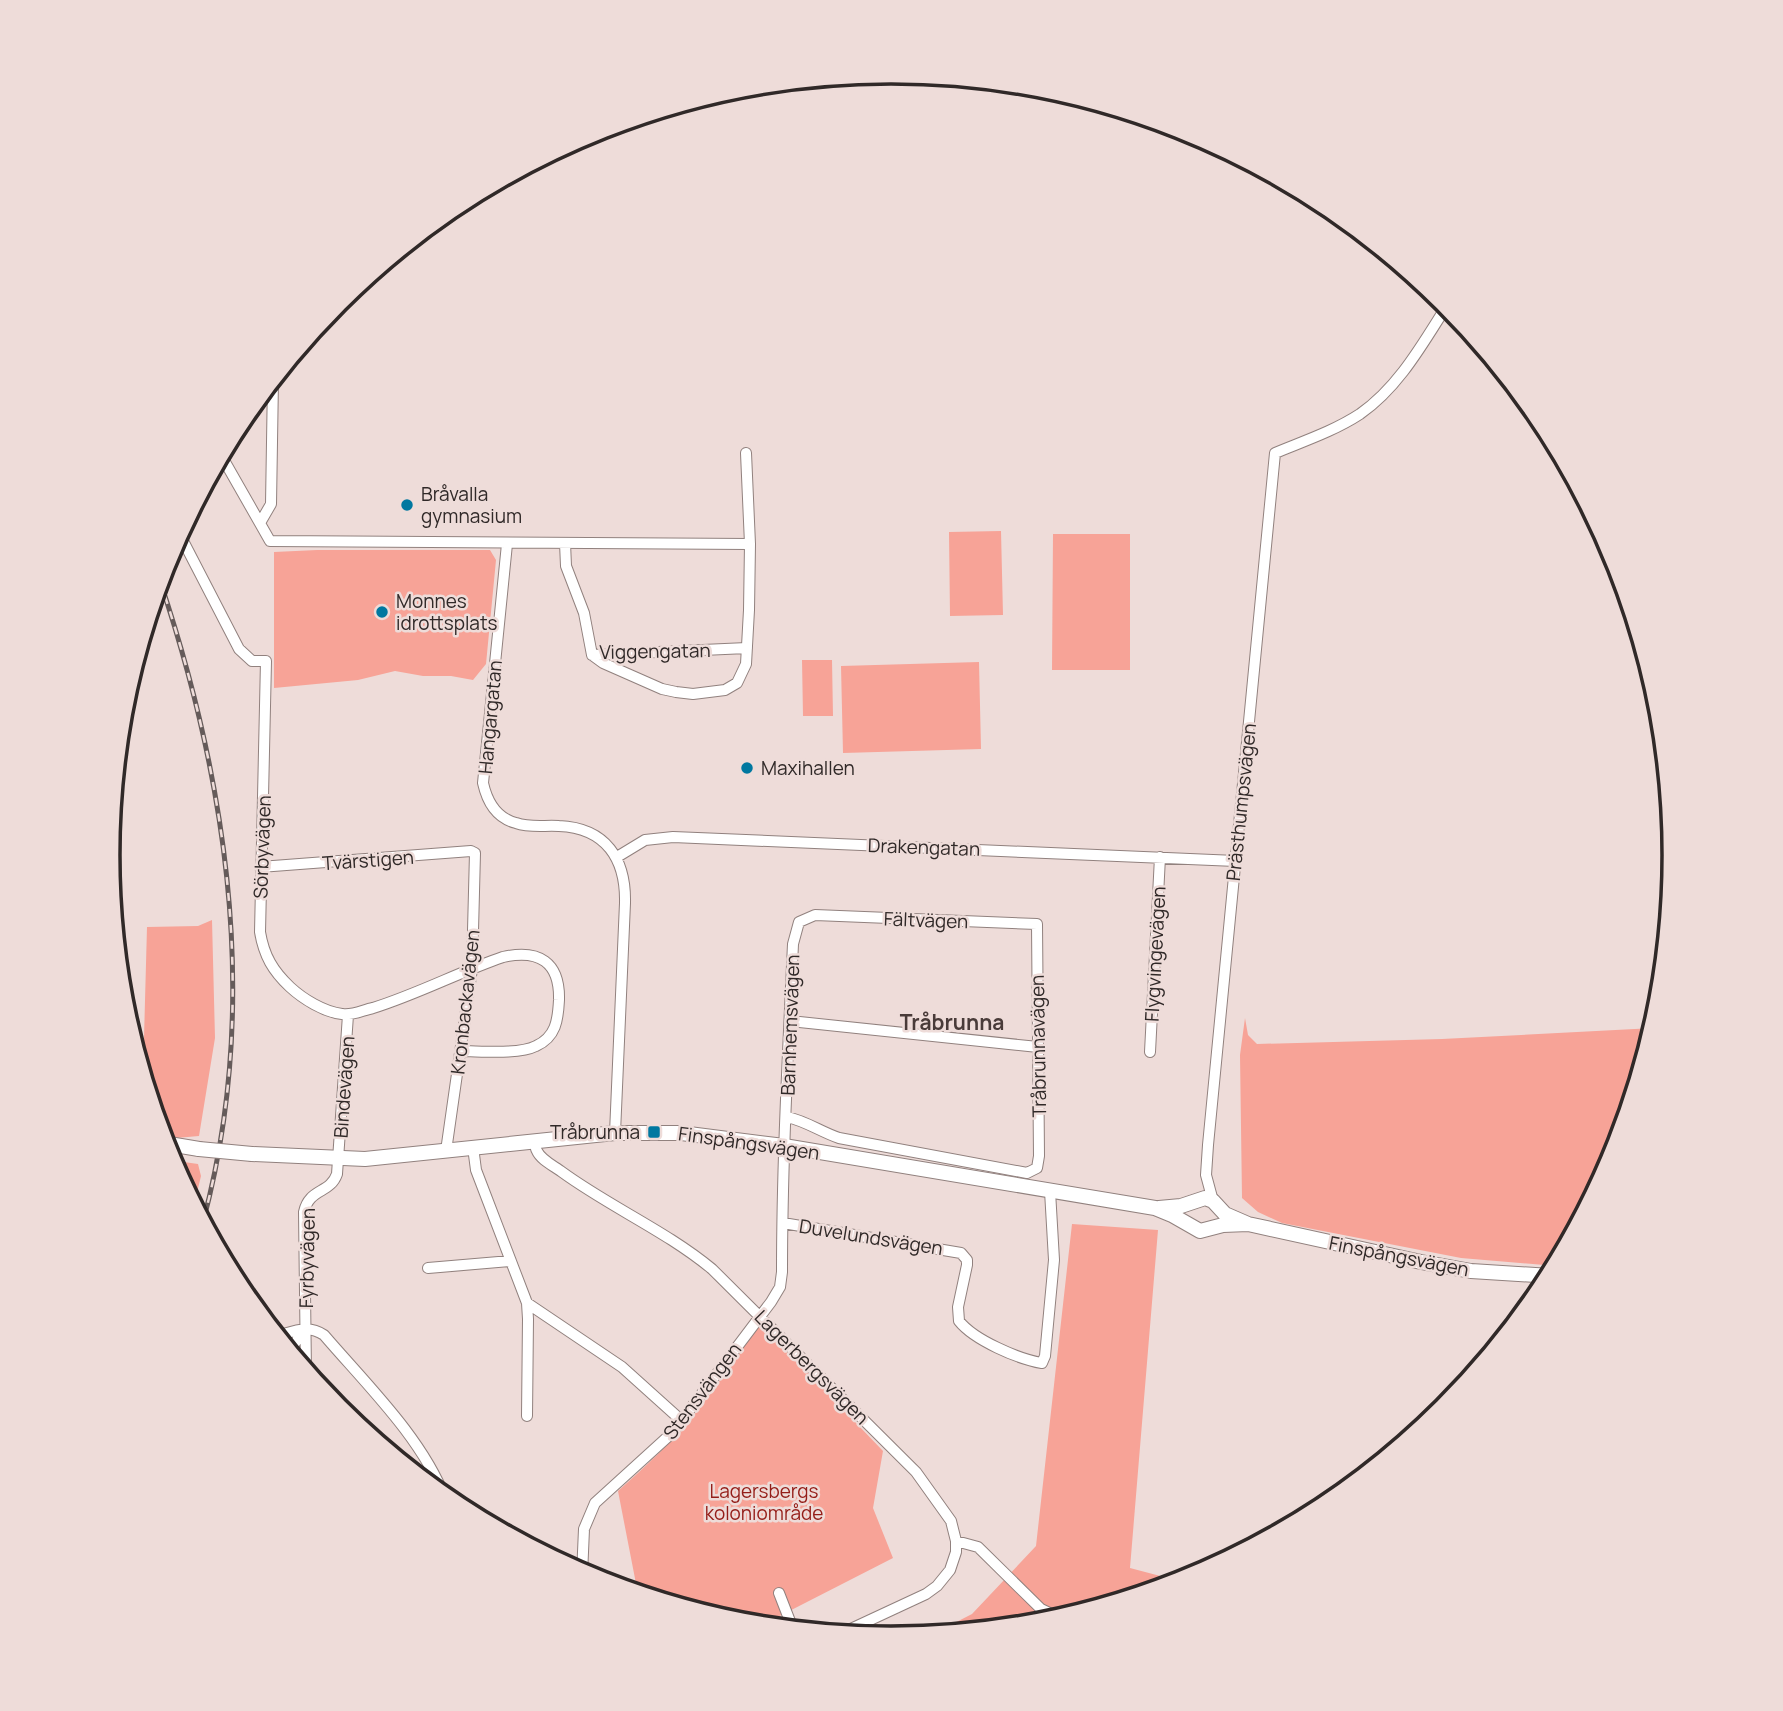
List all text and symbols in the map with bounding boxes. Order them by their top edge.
place label: Bråvalla gymnasium [421,481,522,529]
marker: Bråvalla gymnasium [399,497,415,513]
place label: Monnes idrottsplats [396,588,498,636]
marker: Monnes idrottsplats [374,604,390,620]
street label: Viggengatan [599,637,711,665]
street label: Hangargatan [472,659,508,775]
street label: Prästhumpsvägen [1220,722,1262,882]
place label: Maxihallen [761,755,855,781]
marker: Maxihallen [739,760,755,776]
street label: Sörbyvägen [247,795,277,899]
street label: Drakengatan [867,832,981,862]
street label: Tvärstigen [321,844,415,876]
street label: Flygvingevägen [1138,886,1172,1022]
street label: Fältvägen [883,906,969,934]
street label: Kronbackavägen [444,928,486,1076]
street label: Barnhemsvägen [775,954,805,1096]
street label: Tråbrunnavägen [1024,975,1052,1117]
district label: Tråbrunna [900,1008,1004,1036]
street label: Bindevägen [327,1035,361,1139]
place label: Tråbrunna [550,1119,640,1145]
street label: Finspångsvägen [677,1120,821,1166]
marker: Tråbrunna [646,1124,662,1140]
street label: Fyrbyvägen [293,1208,321,1308]
street label: Duvelundsvägen [797,1213,945,1261]
street label: Finspångsvägen [1327,1230,1471,1282]
street label: Lagerbergsvägen [749,1304,875,1430]
street label: Stensvängen [657,1337,747,1445]
park label: Lagersbergs koloniområde [705,1478,823,1526]

